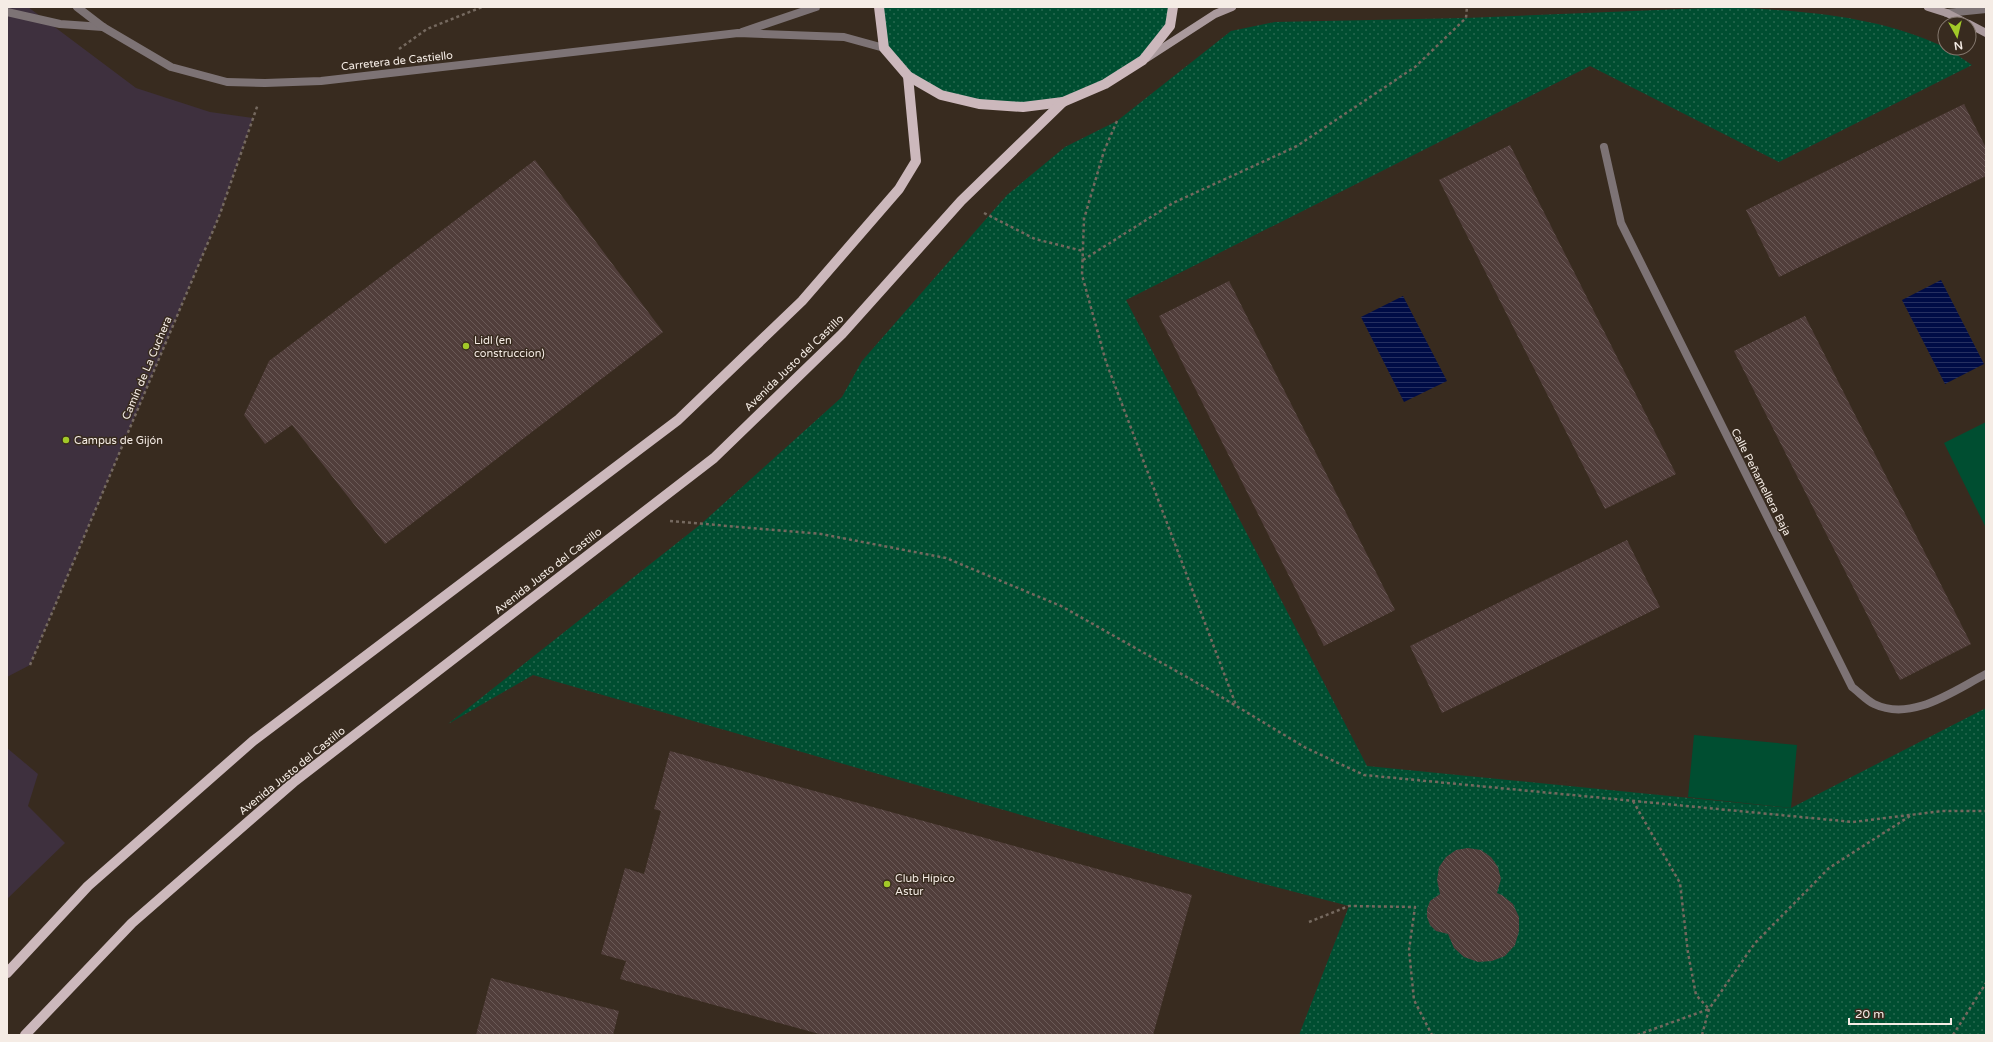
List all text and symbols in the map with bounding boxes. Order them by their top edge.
north arrow [1937,16,1977,56]
text: N [1953,38,1964,52]
street label: Carretera de Castiello [340,49,454,73]
street label: Avenida Justo del Castillo [742,312,847,414]
street label: Camín de La Cuchera [119,314,175,422]
place label: Lidl (en construccion) [474,334,545,360]
marker: Lidl (en construccion) [461,341,471,351]
street label: Calle Peñamellera Baja [1728,426,1794,538]
place label: Campus de Gijón [74,434,163,447]
marker: Campus de Gijón [61,435,71,445]
street label: Avenida Justo del Castillo [492,525,605,617]
street label: Avenida Justo del Castillo [236,724,348,818]
place label: Club Hípico Astur [895,872,955,898]
marker: Club Hípico Astur [882,879,892,889]
scale bar [1849,1000,1951,1026]
text: 20 m [1855,1007,1884,1021]

